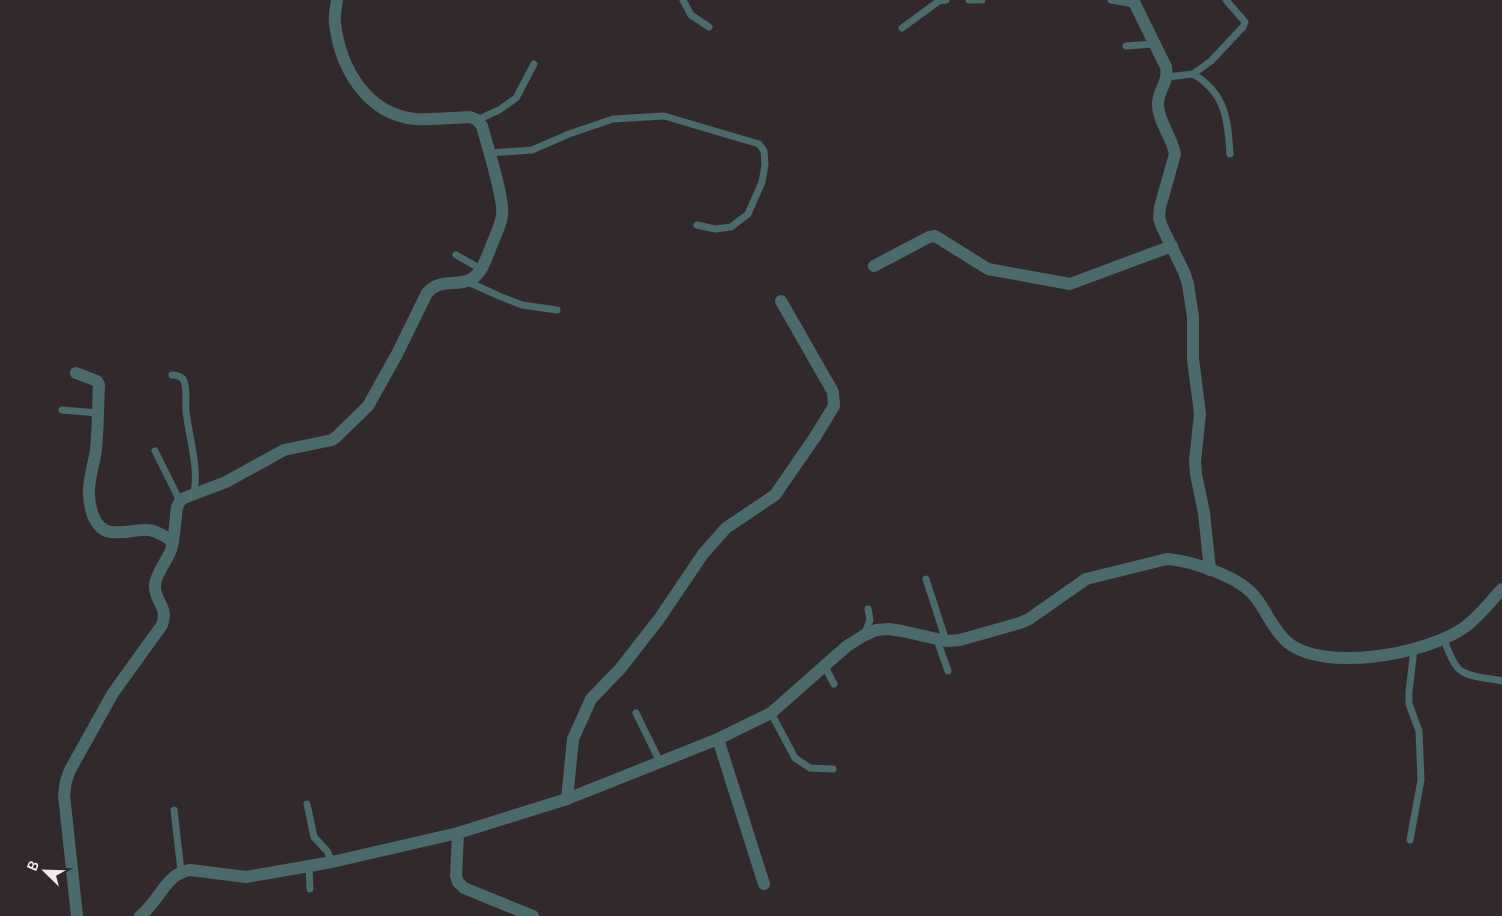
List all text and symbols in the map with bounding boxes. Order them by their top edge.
north arrow [20,846,70,896]
text: B [23,858,42,873]

